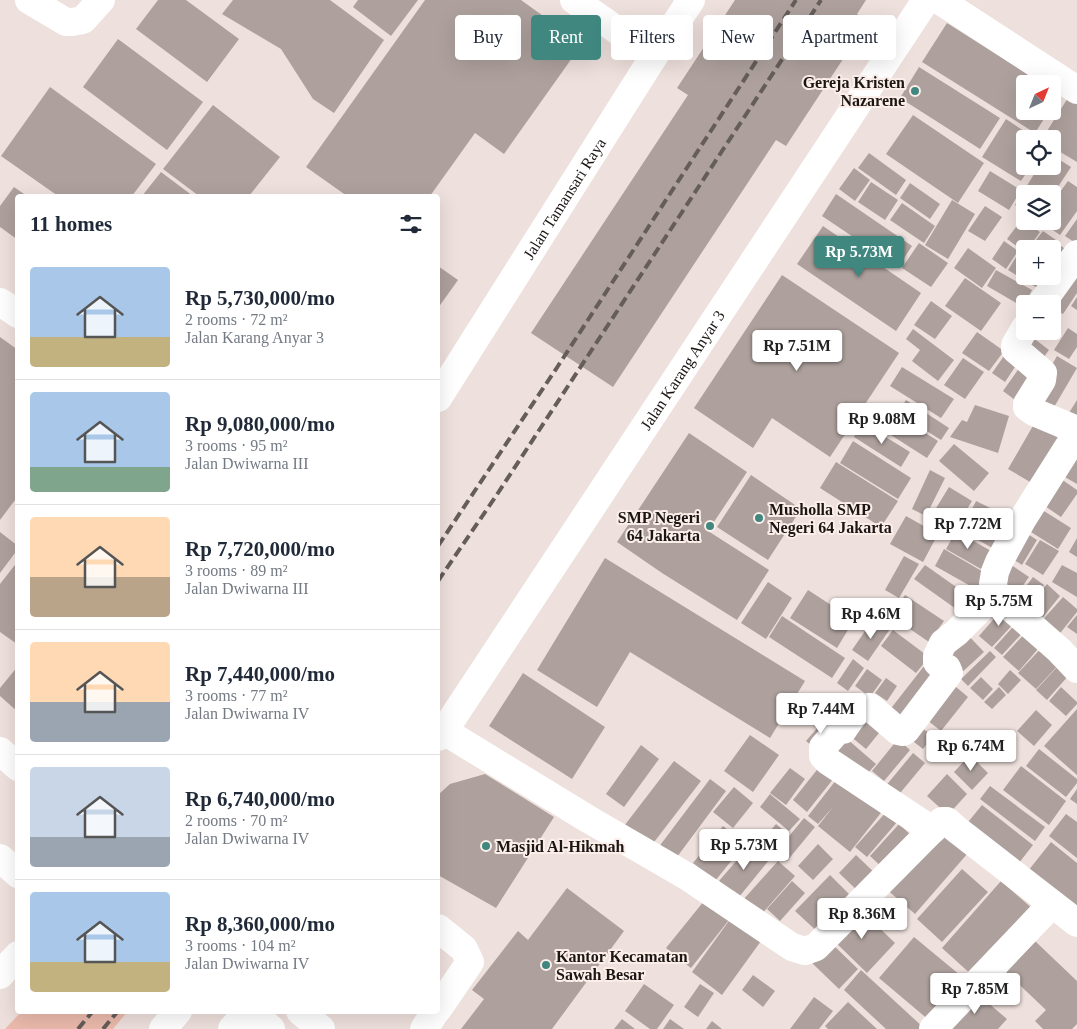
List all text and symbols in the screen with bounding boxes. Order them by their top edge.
chip: Buy [455,15,521,60]
chip: Rent [531,15,601,60]
chip: Filters [611,15,693,60]
chip: New [703,15,773,60]
chip: Apartment [783,15,896,60]
place label: Gereja Kristen Nazarene [803,74,905,109]
north arrow [1016,75,1061,120]
map controls [1016,75,1061,340]
marker: Gereja Kristen Nazarene [909,85,921,97]
button: locate [1016,130,1061,175]
street label: Jalan Tamansari Raya [520,135,609,262]
button: layers [1016,185,1061,230]
icon: filters [397,210,425,238]
text: 11 homes [30,212,112,236]
pin: Rp 5.73M [807,236,911,278]
button: + [1016,240,1061,285]
text: Rp 5.73M [825,243,893,260]
text: Rp 5,730,000/mo [185,286,335,310]
icon: home [70,287,130,347]
button: − [1016,295,1061,340]
street label: Jalan Karang Anyar 3 [637,307,728,433]
text: 2 rooms · 72 m² [185,311,288,328]
text: Jalan Karang Anyar 3 [185,329,324,346]
pin: Rp 7.51M [745,330,849,372]
text: Rp 7.51M [763,337,831,354]
pin: Rp 9.08M [830,402,934,445]
text: Rp 9.08M [848,410,916,427]
icon: home [70,412,130,472]
text: Rp 9,080,000/mo [185,412,335,436]
text: 3 rooms · 95 m² [185,437,288,454]
text: Jalan Dwiwarna III [185,455,309,472]
place label: Musholla SMP Negeri 64 Jakarta [769,501,892,537]
pin: Rp 7.72M [916,508,1020,550]
place label: SMP Negeri 64 Jakarta [618,509,701,544]
marker: Musholla SMP Negeri 64 Jakarta [753,512,765,524]
text: Rp 7.72M [934,515,1002,532]
marker: SMP Negeri 64 Jakarta [704,520,716,532]
icon: home [70,537,130,597]
text: Rp 7,720,000/mo [185,537,335,561]
text: 3 rooms · 89 m² [185,562,288,579]
text: Jalan Dwiwarna III [185,580,309,597]
pin: Rp 5.75M [947,584,1051,627]
text: Rp 5.75M [965,592,1033,609]
pin: Rp 4.6M [825,598,917,640]
text: Rp 4.6M [841,605,901,622]
icon: home [70,662,130,722]
text: Rp 7,440,000/mo [185,662,335,686]
text: 3 rooms · 77 m² [185,687,288,704]
pin: Rp 7.44M [769,692,873,735]
text: Rp 7.44M [787,700,855,717]
text: Jalan Dwiwarna IV [185,705,309,722]
pin: Rp 6.74M [919,730,1023,772]
text: Rp 6.74M [937,737,1005,754]
icon: home [70,787,130,847]
text: Rp 6,740,000/mo [185,787,335,811]
text: 2 rooms · 70 m² [185,812,288,829]
pin: Rp 5.73M [692,828,796,871]
text: Jalan Dwiwarna IV [185,830,309,847]
text: Rp 5.73M [710,836,778,853]
place label: Masjid Al-Hikmah [496,838,625,856]
marker: Masjid Al-Hikmah [480,840,492,852]
pin: Rp 8.36M [810,898,914,940]
text: Rp 8.36M [828,905,896,922]
icon: home [70,912,130,972]
text: Rp 8,360,000/mo [185,912,335,936]
text: 3 rooms · 104 m² [185,937,296,954]
place label: Kantor Kecamatan Sawah Besar [556,948,688,983]
text: Jalan Dwiwarna IV [185,955,309,972]
marker: Kantor Kecamatan Sawah Besar [540,959,552,971]
pin: Rp 7.85M [923,972,1027,1015]
text: Rp 7.85M [941,980,1009,997]

